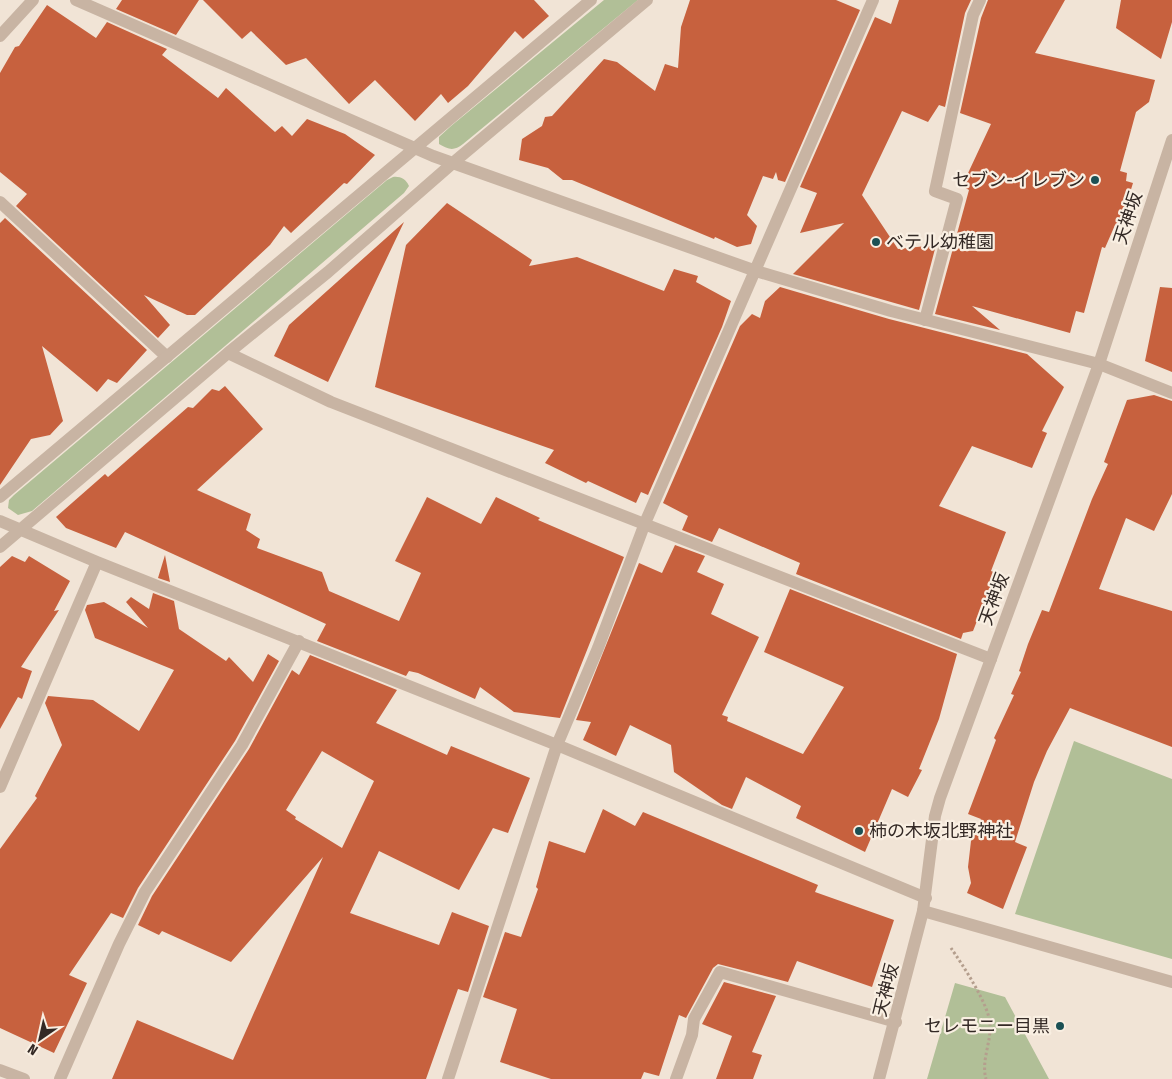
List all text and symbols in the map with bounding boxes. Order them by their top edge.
place label: セブン-イレブン [952,169,1085,191]
marker: セブン-イレブン [1089,174,1101,186]
street label: 天神坂 [1109,189,1147,247]
place label: ベテル幼稚園 [886,231,994,253]
marker: ベテル幼稚園 [870,236,882,248]
street label: 天神坂 [974,570,1014,628]
place label: 柿の木坂北野神社 [869,820,1013,842]
marker: 柿の木坂北野神社 [853,825,865,837]
street label: 天神坂 [869,961,903,1019]
north arrow [15,1014,65,1064]
place label: セレモニー目黒 [924,1015,1050,1037]
marker: セレモニー目黒 [1054,1020,1066,1032]
text: N [25,1040,41,1059]

